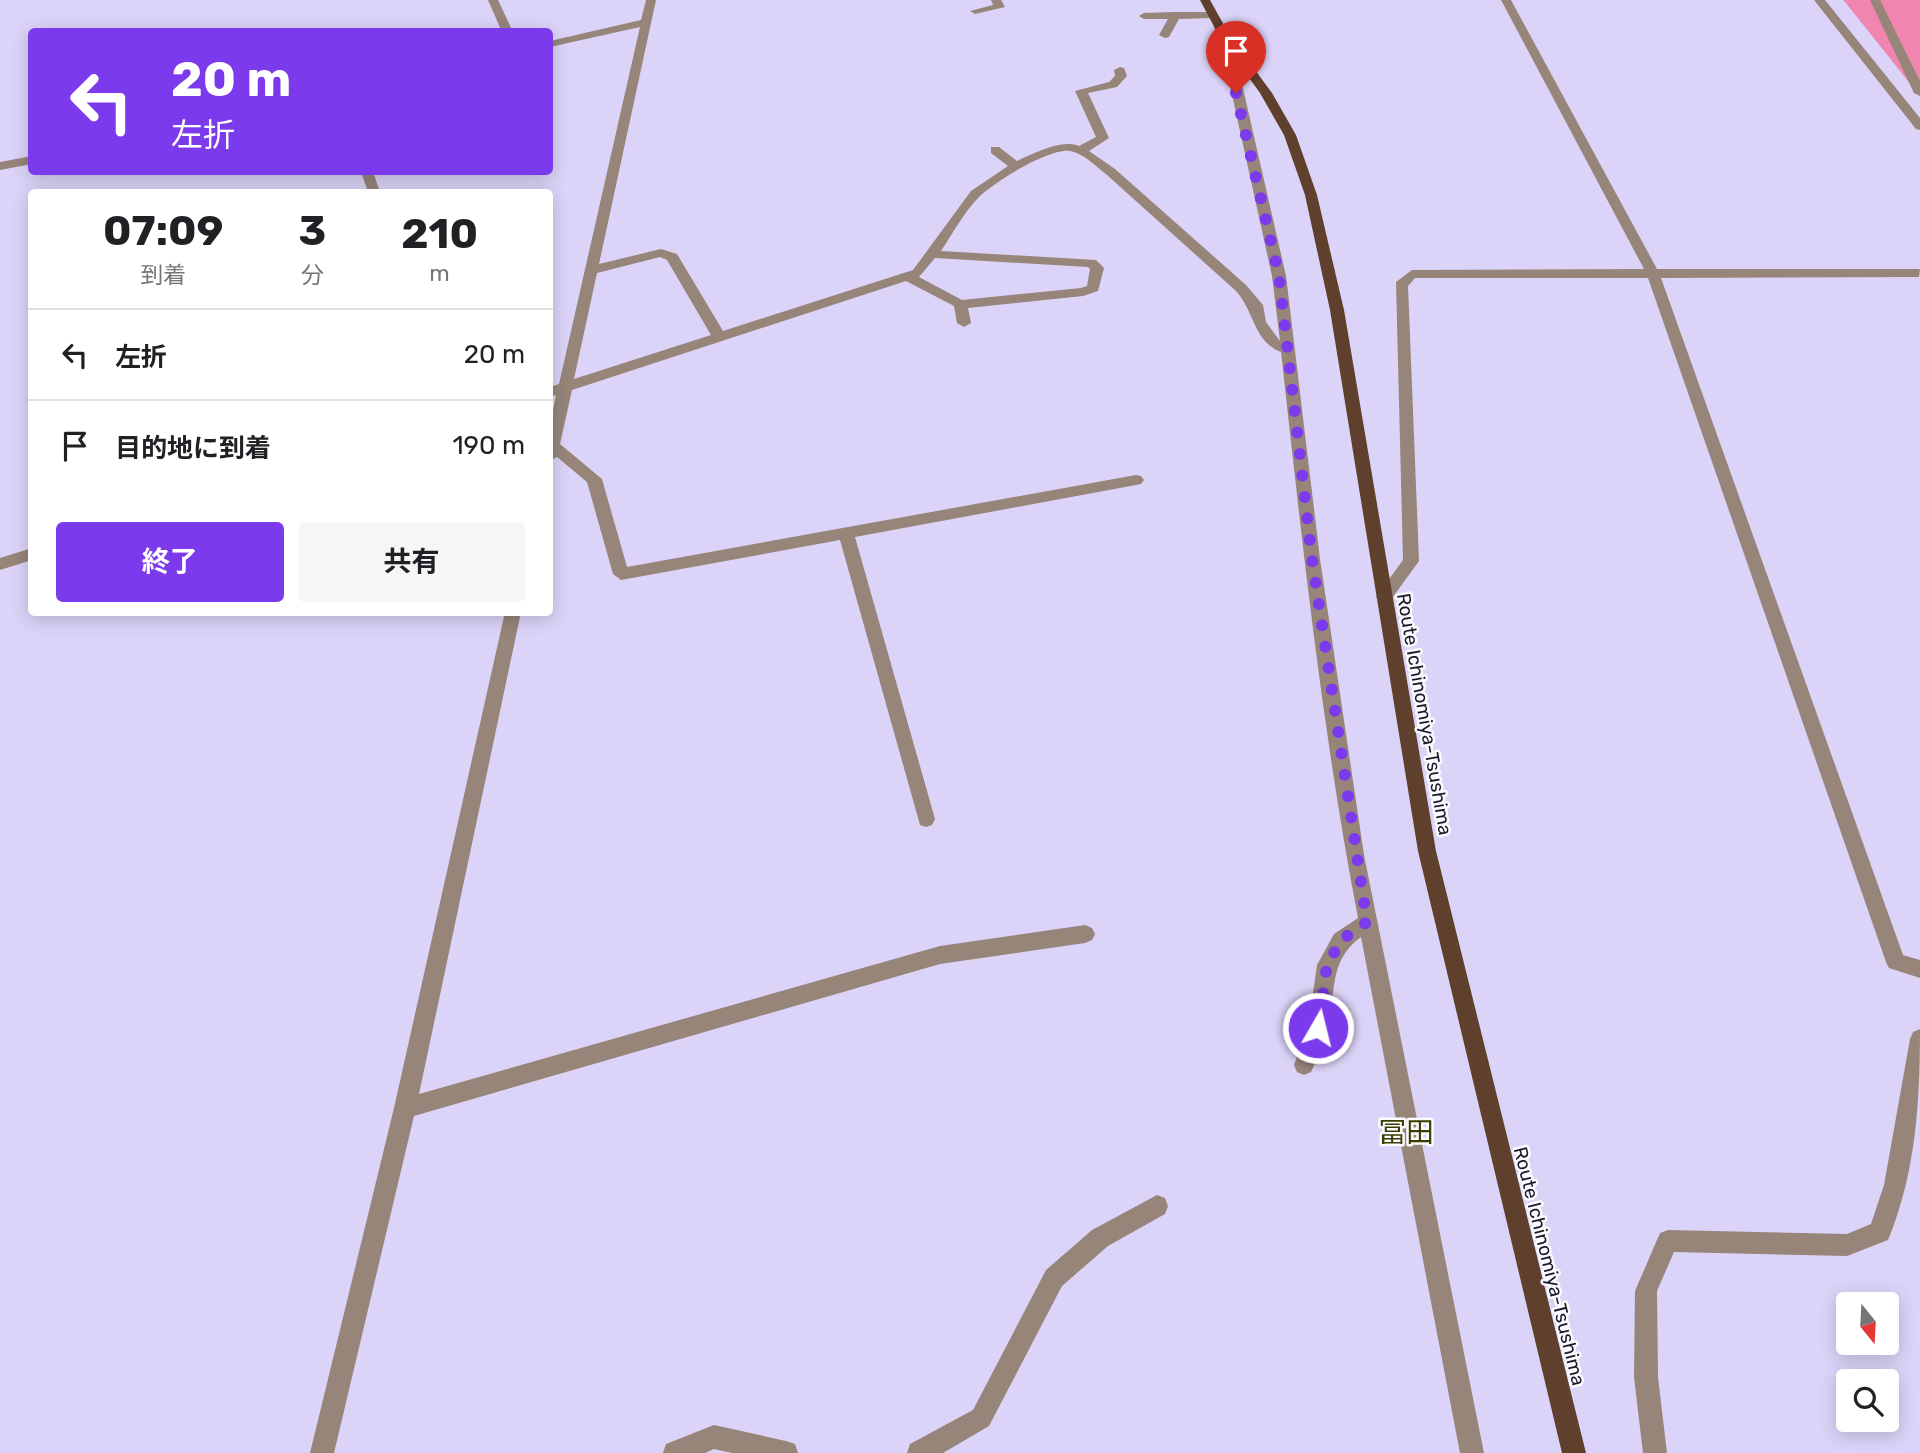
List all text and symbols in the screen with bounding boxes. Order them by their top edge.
pin [1206,21,1266,93]
icon: arrive [1217,32,1255,70]
text: 20 m [171,50,292,108]
icon: left [56,56,147,147]
text: 左折 [171,116,235,154]
text: 07:09 [103,206,223,256]
text: 3 [298,206,326,256]
text: 210 [401,209,478,259]
text: m [429,259,450,287]
text: 到着 [140,261,186,289]
text: 分 [301,261,324,289]
icon: left [56,336,94,374]
text: 20 m [464,339,525,370]
text: 左折 [115,342,167,373]
icon: arrive [56,427,94,465]
text: 190 m [452,430,525,461]
text: 目的地に到着 [115,433,271,464]
button: 終了 [56,522,284,602]
button: 共有 [298,522,525,602]
street label: Route Ichinomiya-Tsushima [1392,591,1457,837]
position arrow [1281,991,1355,1065]
district label: 冨田 [1378,1116,1434,1149]
street label: Route Ichinomiya-Tsushima [1509,1144,1590,1388]
north arrow [1836,1292,1899,1354]
map controls [1836,1292,1899,1432]
button: search [1836,1369,1899,1432]

